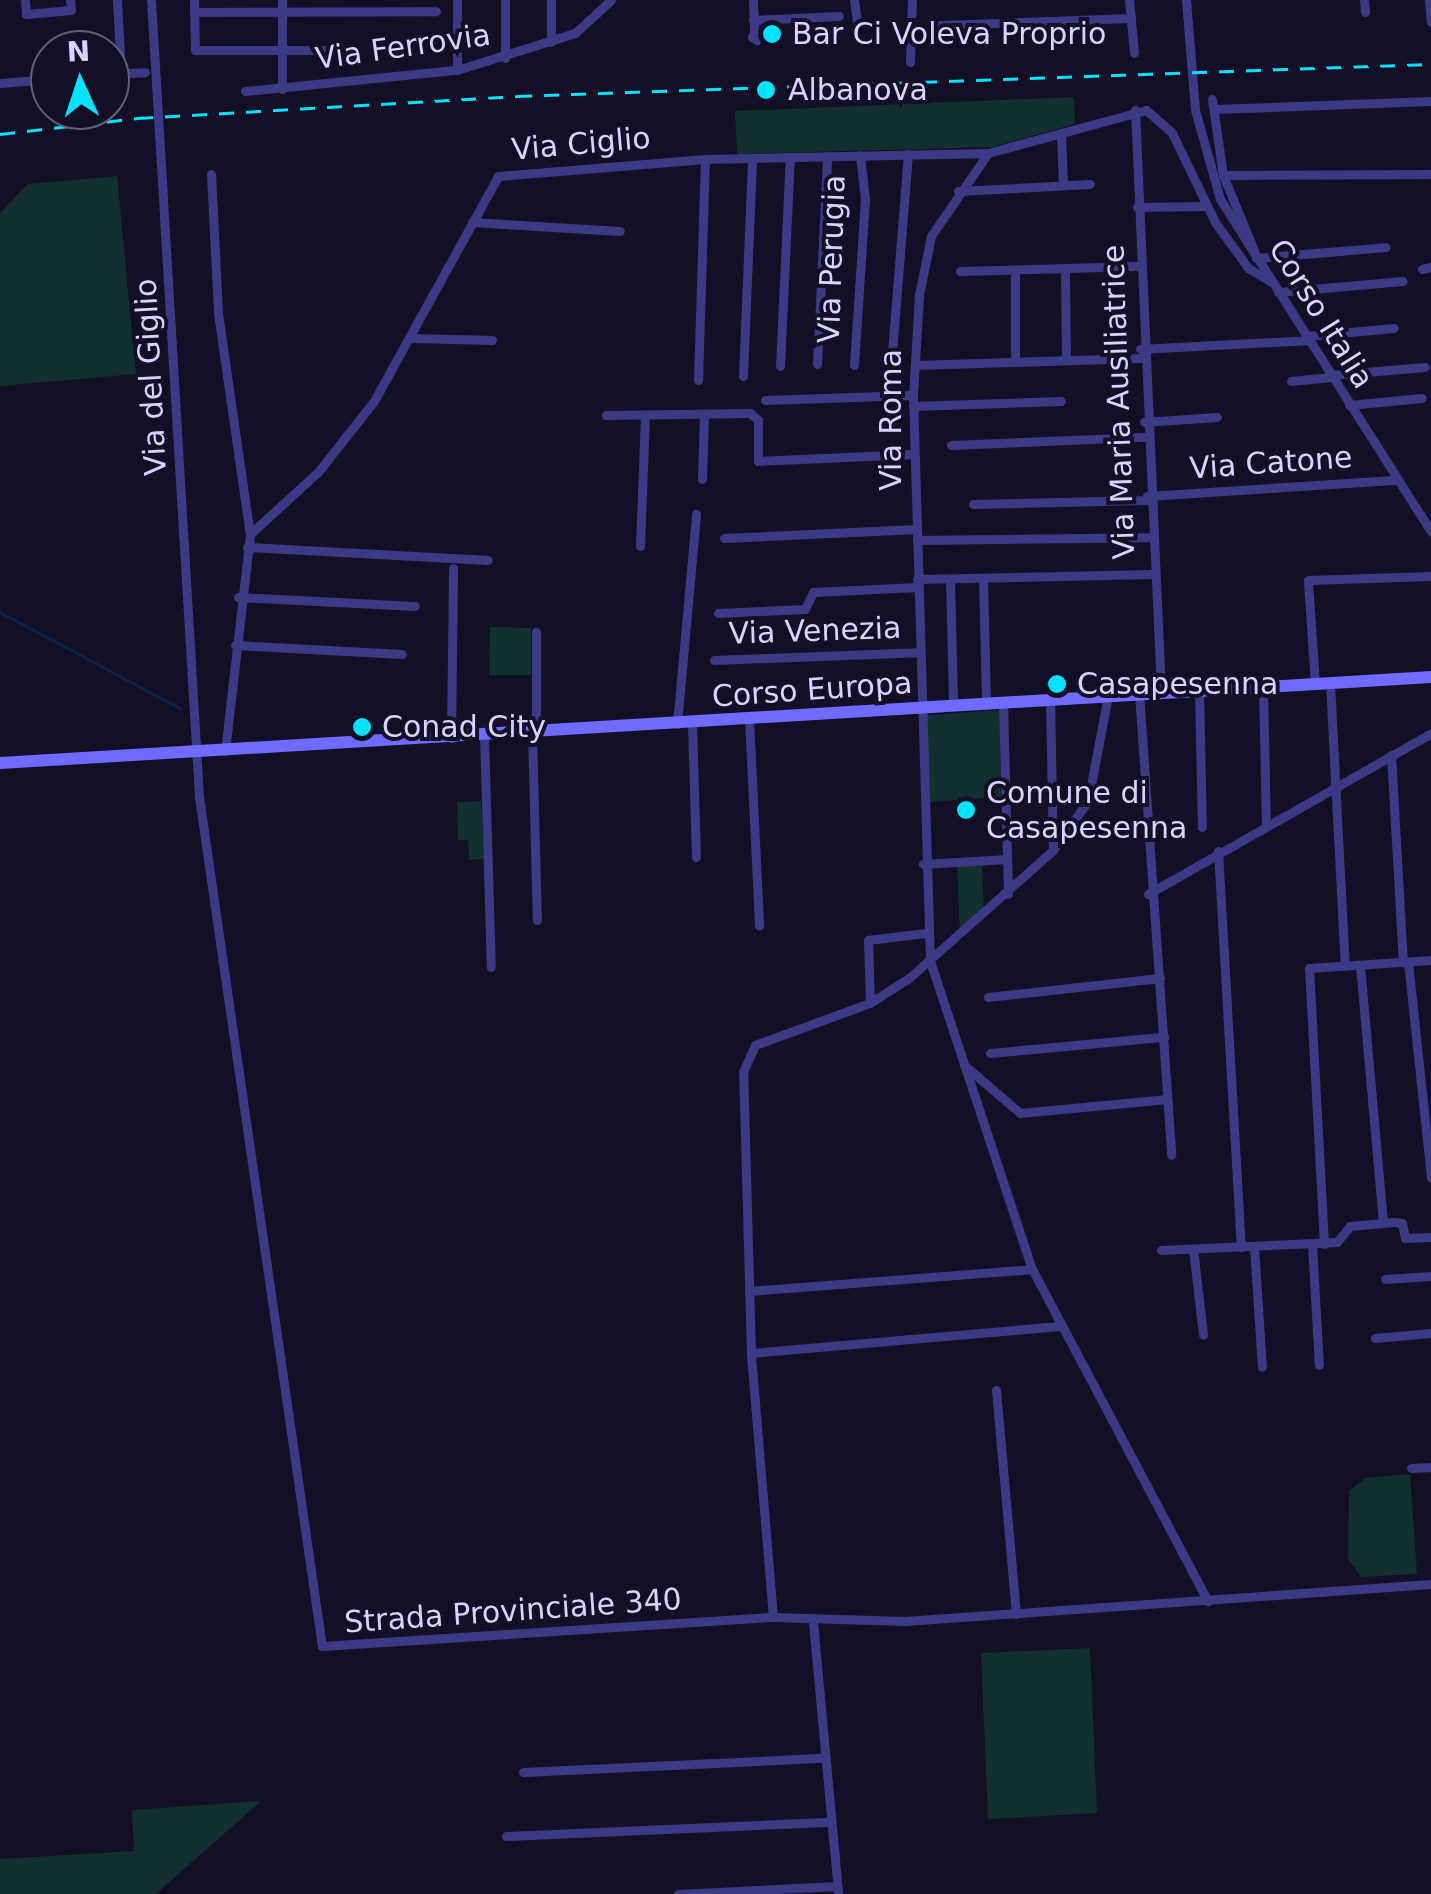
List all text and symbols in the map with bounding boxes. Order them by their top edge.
place label: Bar Ci Voleva Proprio [792,16,1106,52]
street label: Via Ferrovia [313,17,493,77]
marker: Bar Ci Voleva Proprio [761,23,783,45]
north arrow [30,30,130,130]
text: N [66,34,91,69]
place label: Albanova [788,72,928,108]
marker: Albanova [753,77,779,103]
street label: Via Ciglio [510,120,652,168]
street label: Via Perugia [811,174,853,344]
street label: Corso Italia [1261,233,1381,395]
street label: Via Maria Ausiliatrice [1096,244,1142,560]
street label: Via del Giglio [128,278,174,476]
street label: Via Roma [873,349,909,491]
street label: Via Catone [1188,439,1354,487]
street label: Via Venezia [728,610,902,652]
street label: Corso Europa [711,665,913,715]
place label: Casapesenna [1077,666,1278,702]
marker: Casapesenna [1046,673,1068,695]
place label: Conad City [382,709,546,745]
marker: Conad City [351,716,373,738]
place label: Comune di Casapesenna [986,775,1187,846]
marker: Comune di Casapesenna [955,799,977,821]
street label: Strada Provinciale 340 [343,1581,683,1641]

